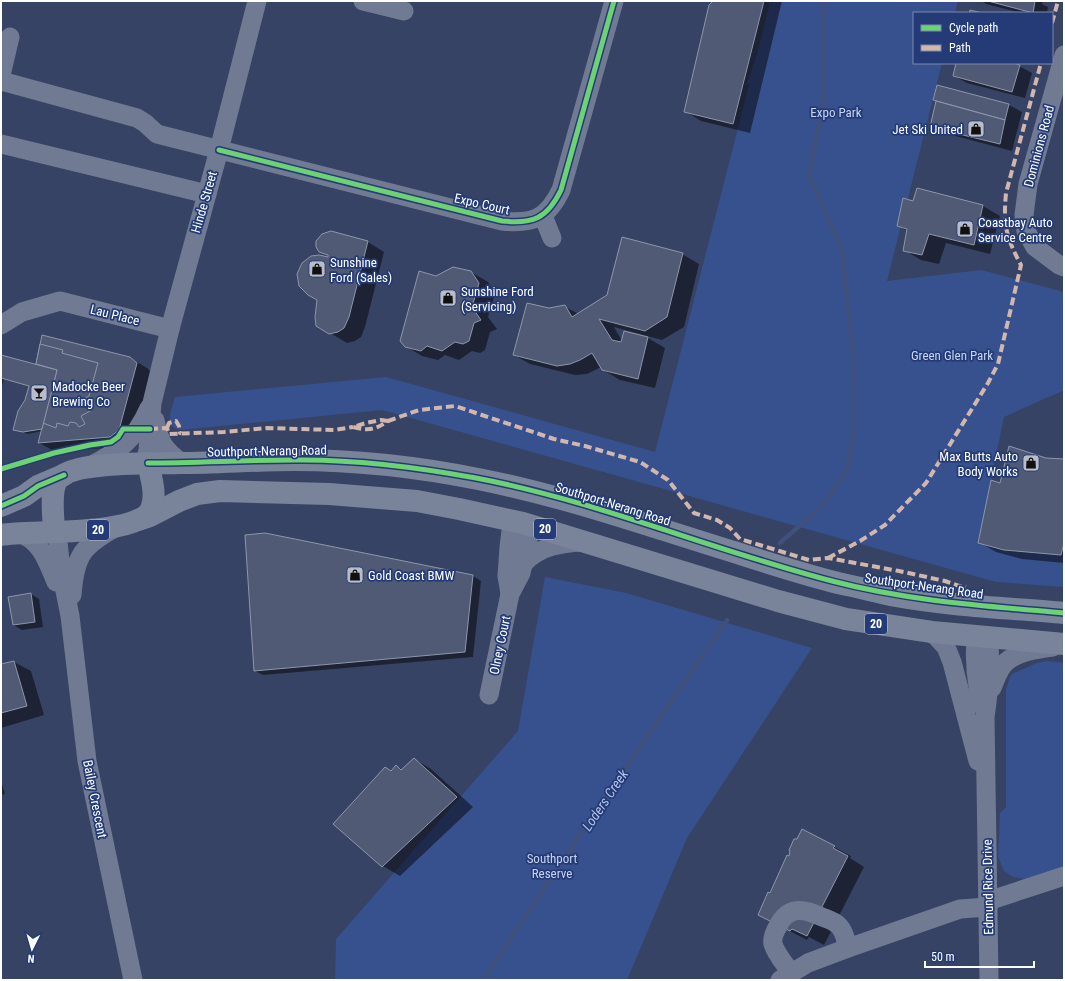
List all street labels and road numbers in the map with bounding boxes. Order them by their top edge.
street label: Dominions Road [1021,104,1057,188]
street label: Hinde Street [188,169,220,235]
street label: Expo Court [453,190,511,218]
street label: Lau Place [89,302,141,328]
street label: Southport-Nerang Road [207,442,327,460]
street label: Southport-Nerang Road [554,479,672,529]
road number: 20 [534,519,556,539]
road number: 20 [87,520,109,540]
street label: Southport-Nerang Road [864,570,984,602]
street label: Olney Court [486,614,514,676]
road number: 20 [865,614,887,634]
street label: Bailey Crescent [80,759,110,839]
street label: Edmund Rice Drive [980,839,996,935]

